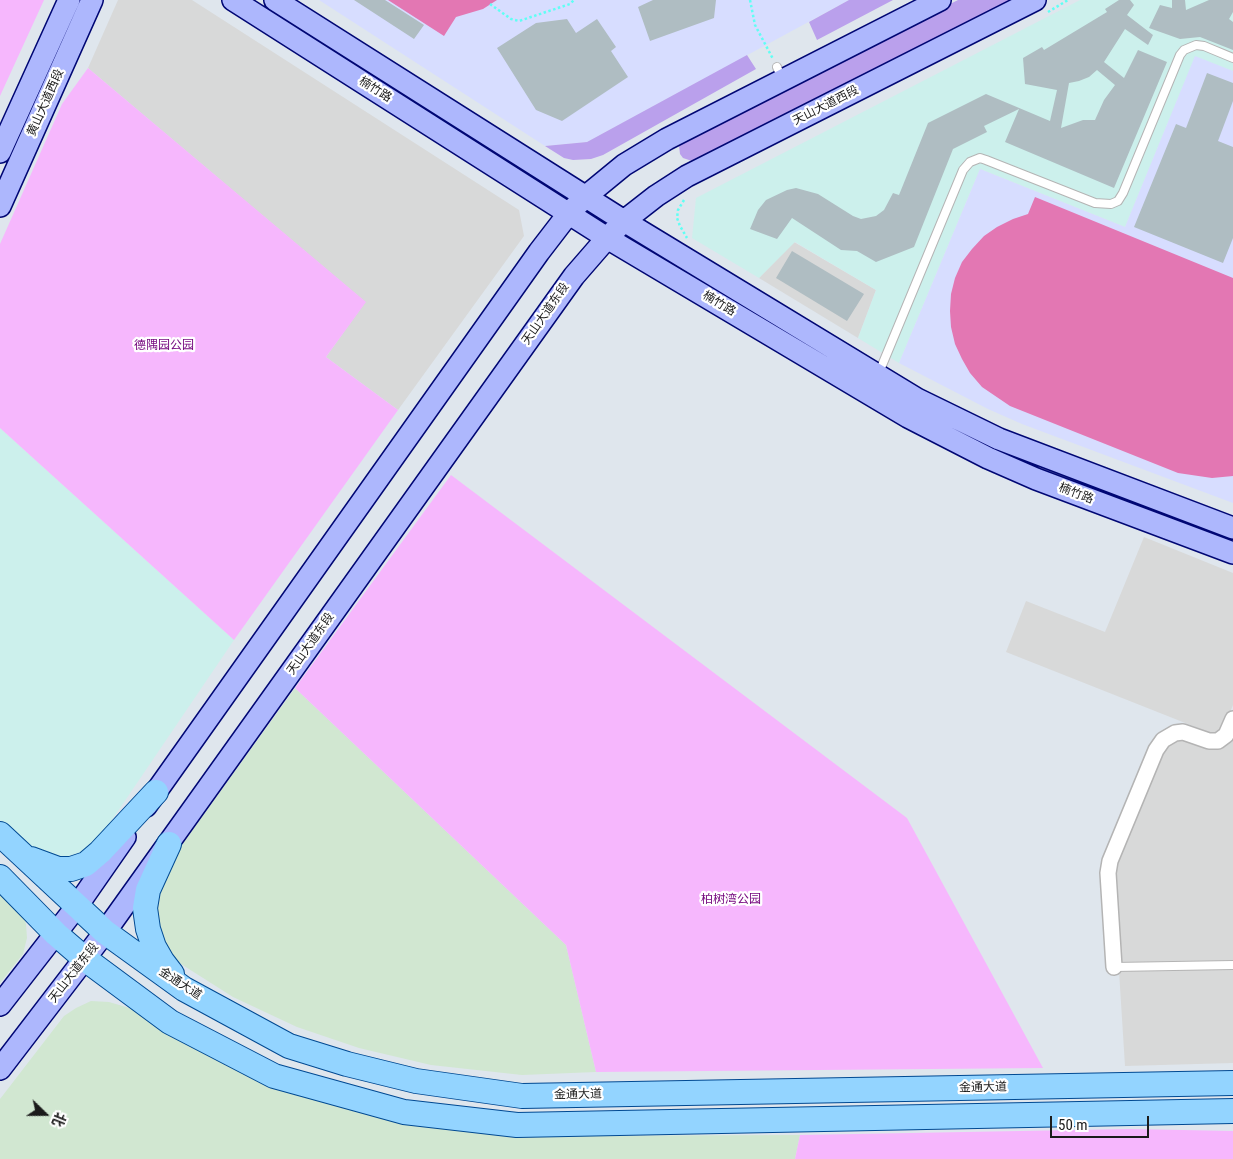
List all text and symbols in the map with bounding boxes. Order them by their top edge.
street label: 黄山大道西段 [25,67,67,139]
street label: 楠竹路 [356,74,394,106]
street label: 天山大道西段 [791,83,861,129]
street label: 天山大道东段 [519,280,573,348]
street label: 楠竹路 [700,289,738,319]
park label: 德隅园公园 [134,339,194,353]
street label: 楠竹路 [1057,481,1095,507]
street label: 天山大道东段 [284,610,338,678]
park label: 柏树湾公园 [701,893,761,907]
street label: 天山大道东段 [46,940,102,1006]
street label: 金通大道 [156,965,204,1003]
street label: 金通大道 [959,1080,1007,1096]
street label: 金通大道 [554,1087,602,1103]
north arrow [20,1089,70,1139]
scale bar [1053,1106,1152,1138]
text: 北 [49,1110,69,1129]
text: 50 m [1058,1116,1088,1134]

